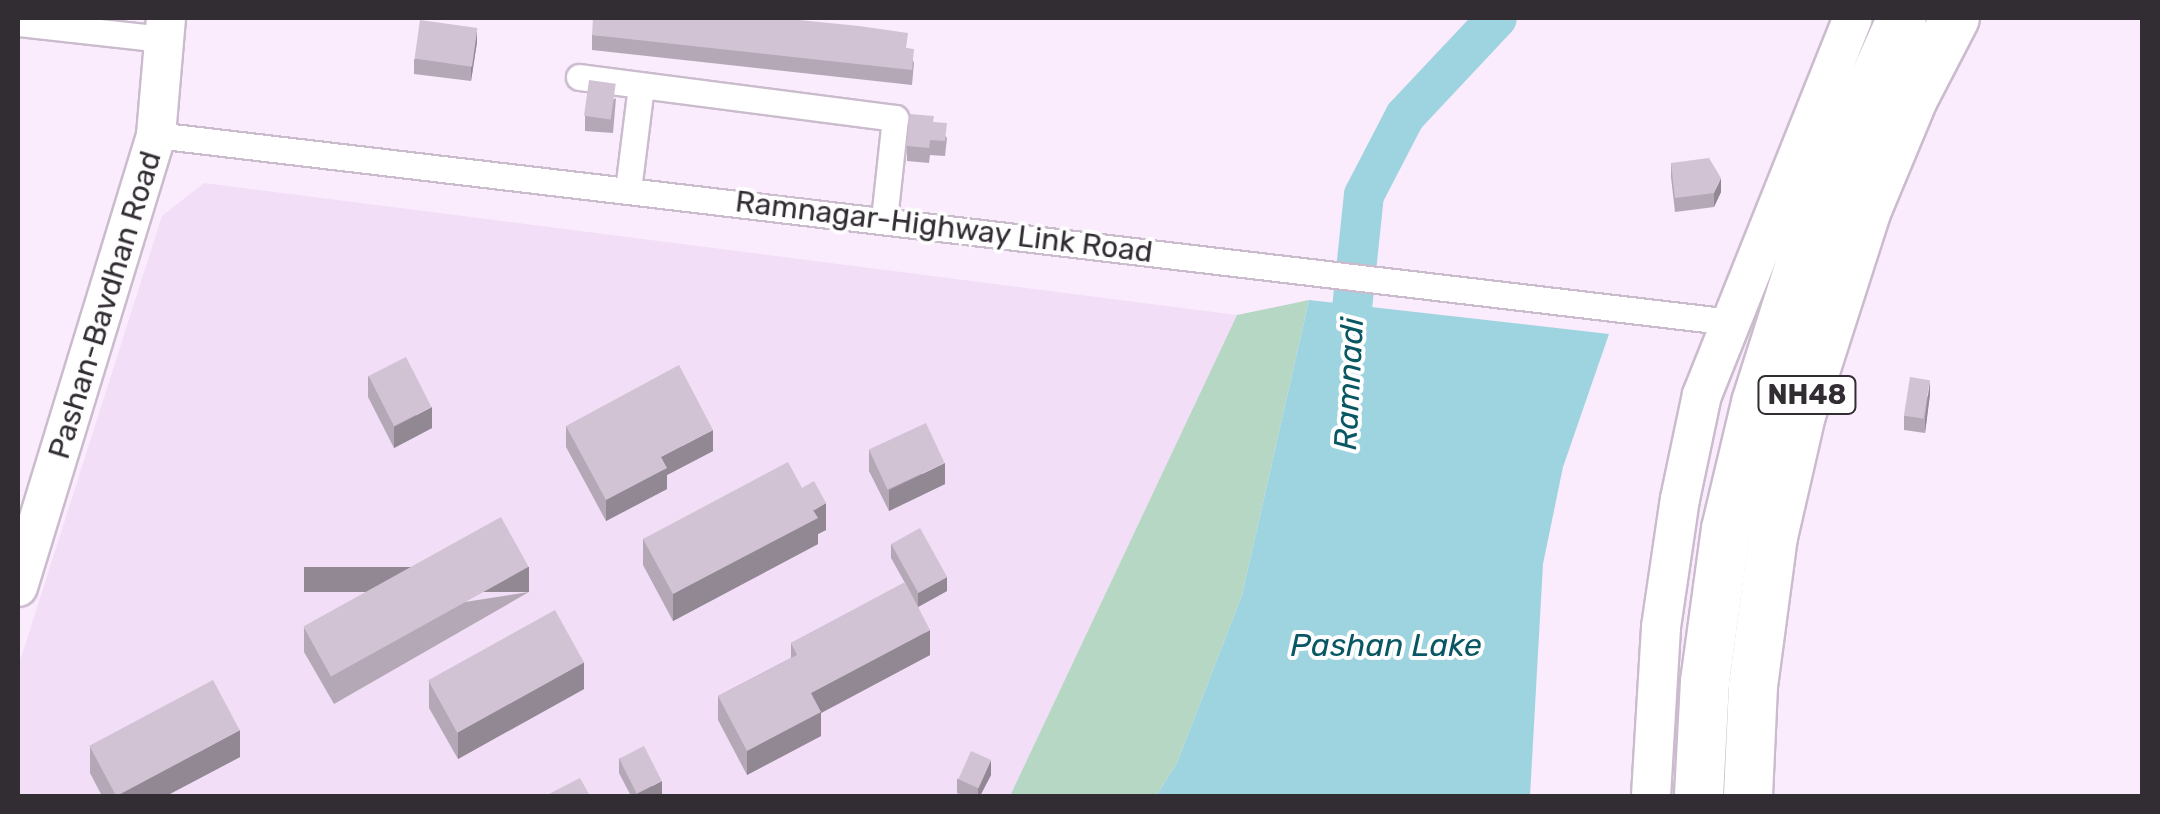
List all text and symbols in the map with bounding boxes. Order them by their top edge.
street label: Pashan-Bavdhan Road [41,147,169,463]
street label: Ramnagar-Highway Link Road [733,183,1155,271]
water label: Ramnadi [1326,317,1372,451]
road number: NH48 [1757,372,1857,418]
water label: Pashan Lake [1290,626,1482,664]

